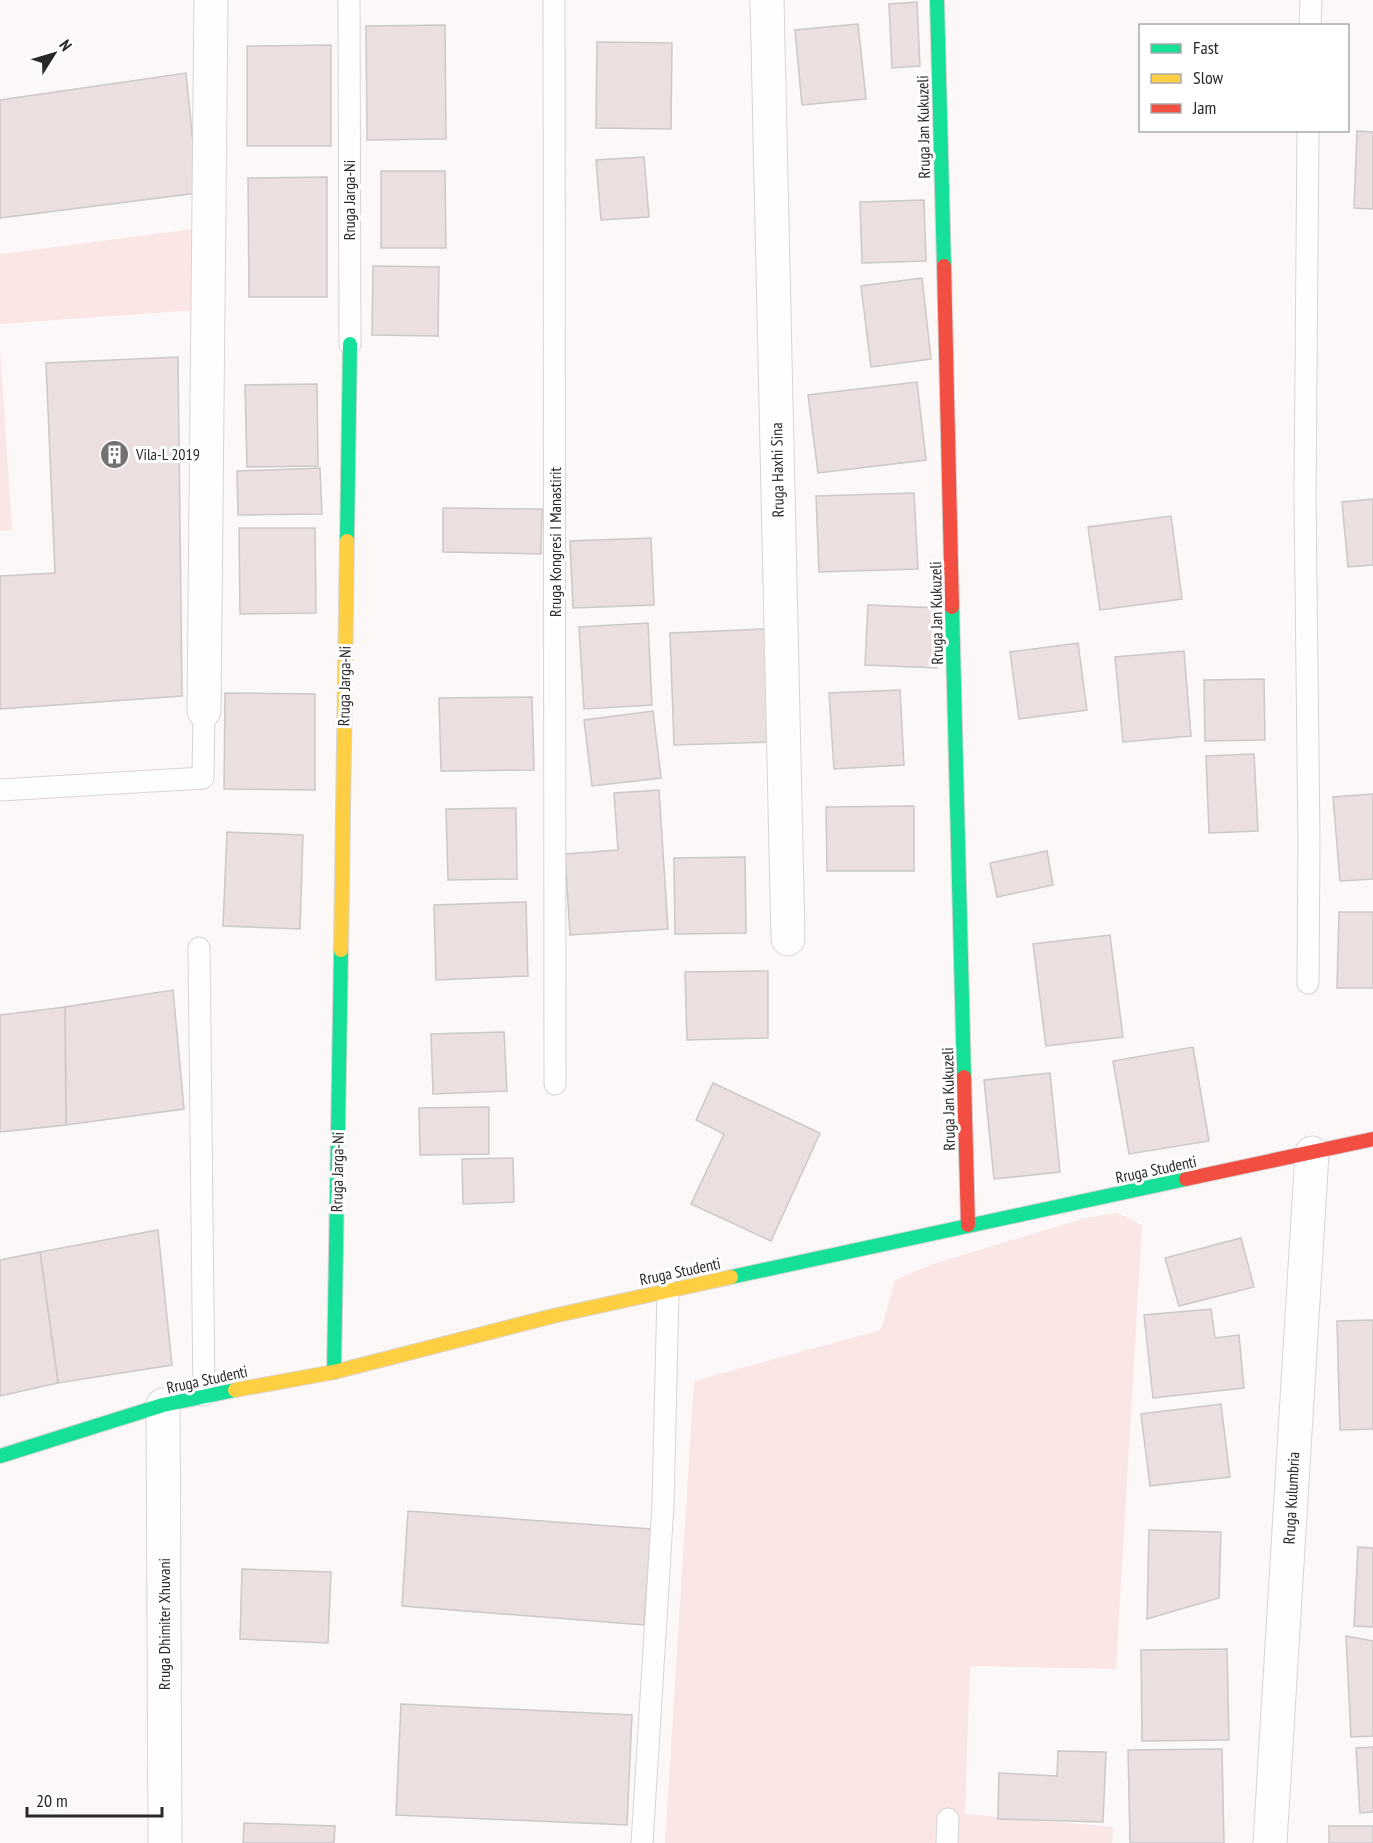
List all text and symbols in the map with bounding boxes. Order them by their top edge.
north arrow [24,24,84,84]
legend [1139,24,1349,132]
text: N [55,36,77,54]
text: Fast [1193,36,1219,59]
text: Slow [1193,66,1224,89]
street label: Rruga Jan Kukuzeli [912,75,934,179]
text: Jam [1192,96,1216,119]
street label: Rruga Jarga-Ni [339,160,359,240]
street label: Rruga Haxhi Sina [766,422,788,518]
building icon: Vila-L 2019 [99,438,131,470]
place label: Vila-L 2019 [135,444,200,464]
street label: Rruga Kongresi I Manastirit [545,467,565,617]
street label: Rruga Jan Kukuzeli [925,561,947,665]
street label: Rruga Jarga-Ni [333,646,355,726]
street label: Rruga Jan Kukuzeli [937,1047,959,1151]
street label: Rruga Jarga-Ni [326,1132,348,1212]
street label: Rruga Studenti [1114,1151,1198,1187]
street label: Rruga Studenti [638,1253,722,1289]
street label: Rruga Studenti [165,1361,249,1397]
street label: Rruga Kulumbria [1279,1451,1303,1545]
street label: Rruga Dhimiter Xhuvani [154,1558,174,1690]
scale bar [27,1780,162,1818]
text: 20 m [36,1789,68,1812]

